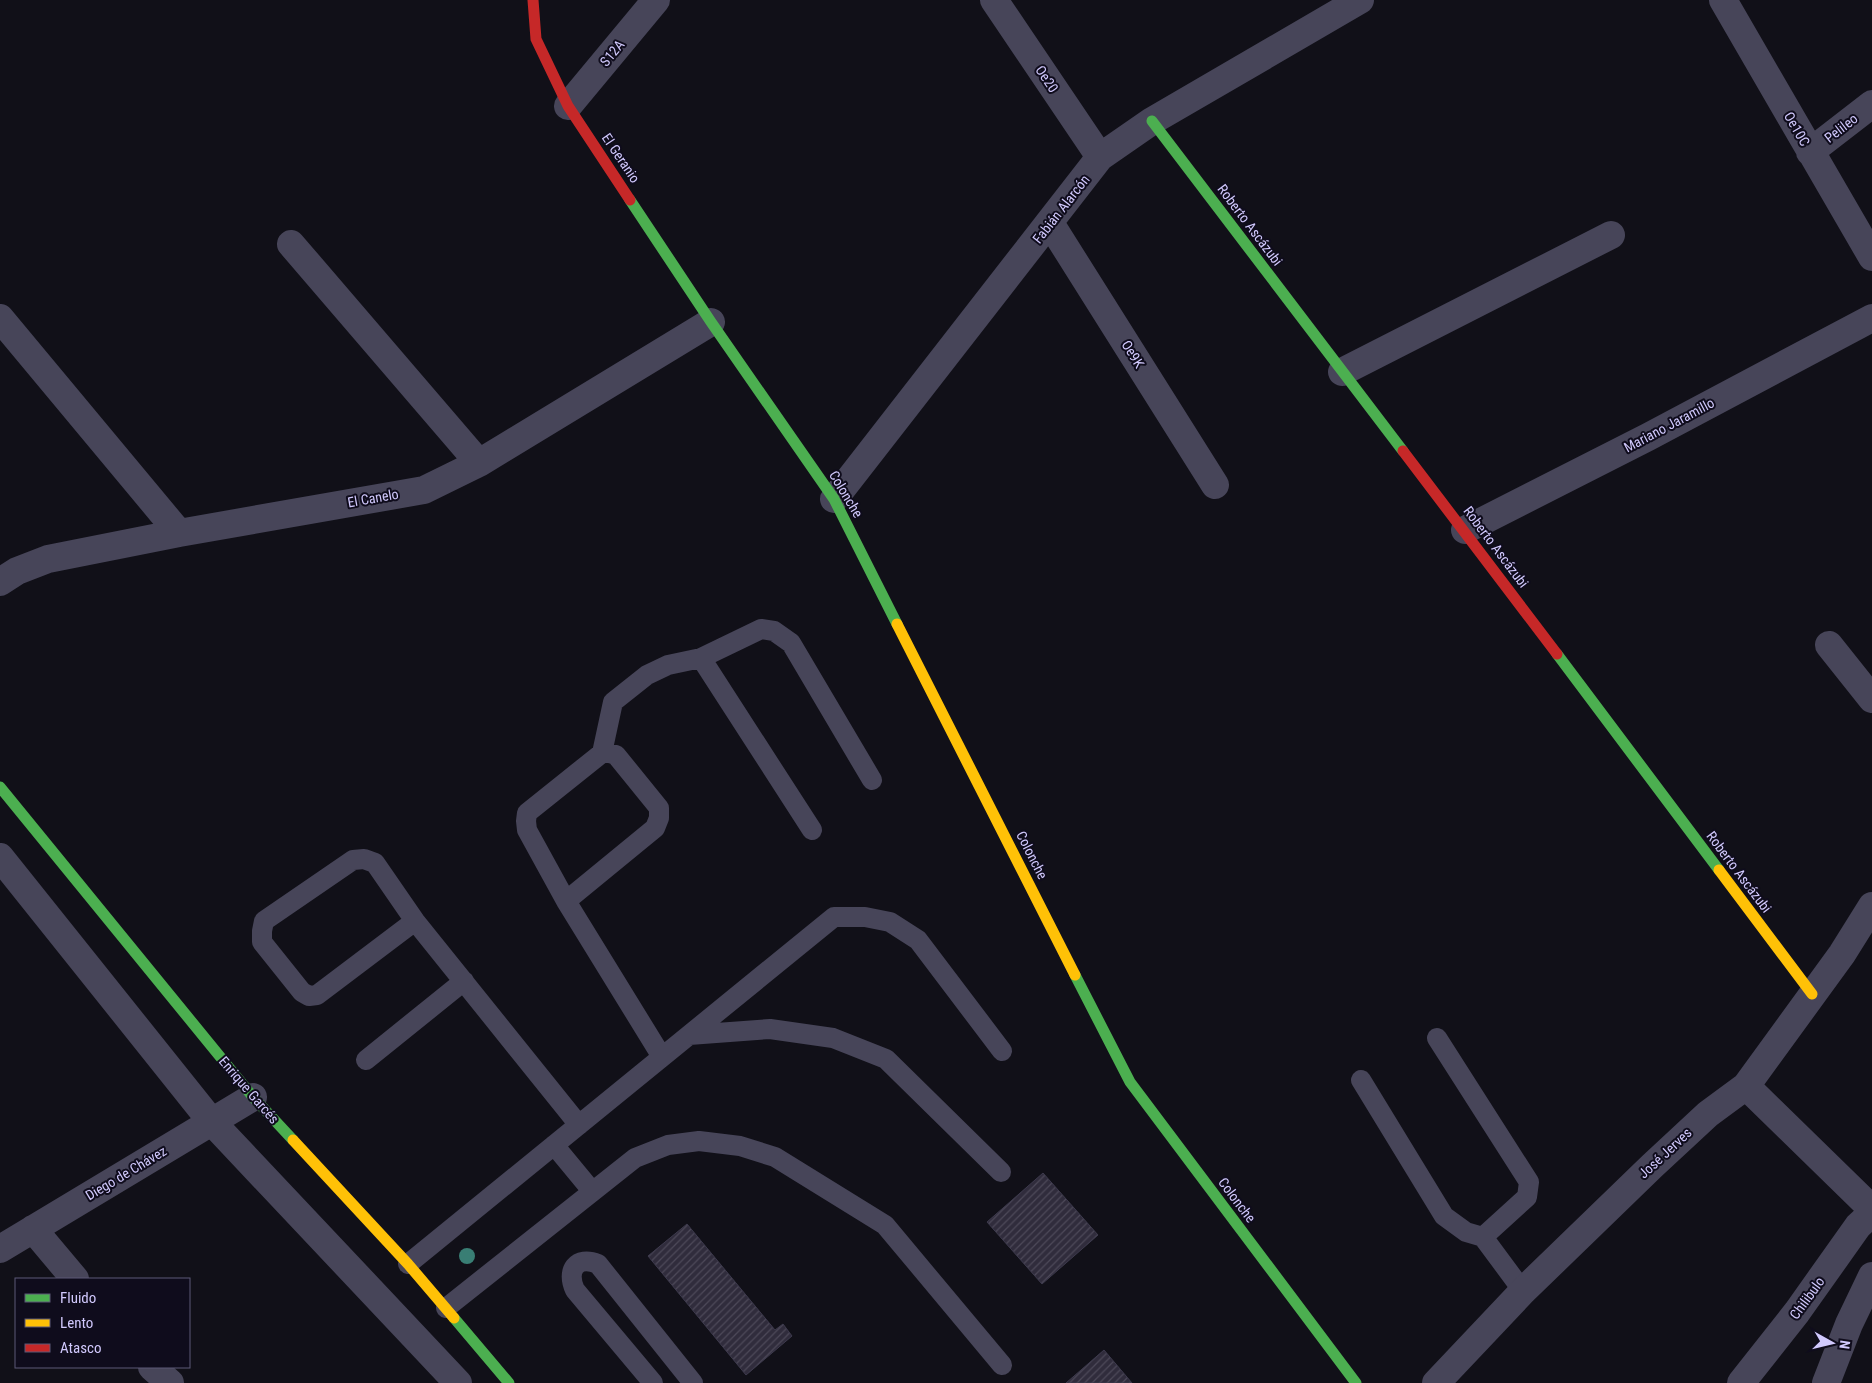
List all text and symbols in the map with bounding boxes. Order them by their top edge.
street label: S12A [597,37,627,69]
street label: Oe20 [1032,63,1062,95]
street label: Oe10C [1781,109,1813,149]
street label: Pelileo [1821,110,1861,146]
street label: El Geranio [599,130,643,186]
street label: Fabián Alarcón [1029,172,1093,246]
street label: Roberto Ascázubi [1214,181,1286,269]
street label: Oe9K [1118,337,1148,371]
street label: Mariano Jaramillo [1621,394,1717,456]
street label: Colonche [826,468,866,521]
street label: El Canelo [346,486,400,510]
street label: Roberto Ascázubi [1460,503,1532,591]
street label: Colonche [1013,828,1051,882]
street label: Roberto Ascázubi [1703,828,1775,916]
street label: Enrique Garcés [216,1053,282,1127]
street label: José Jerves [1635,1124,1695,1182]
street label: Diego de Chávez [83,1143,169,1203]
street label: Colonche [1215,1175,1259,1226]
street label: Chilibulo [1786,1274,1828,1322]
legend [15,1278,190,1368]
text: Fluido [60,1289,96,1307]
text: Lento [60,1314,93,1332]
north arrow [1807,1318,1857,1368]
text: Atasco [60,1339,101,1357]
text: N [1836,1339,1853,1350]

